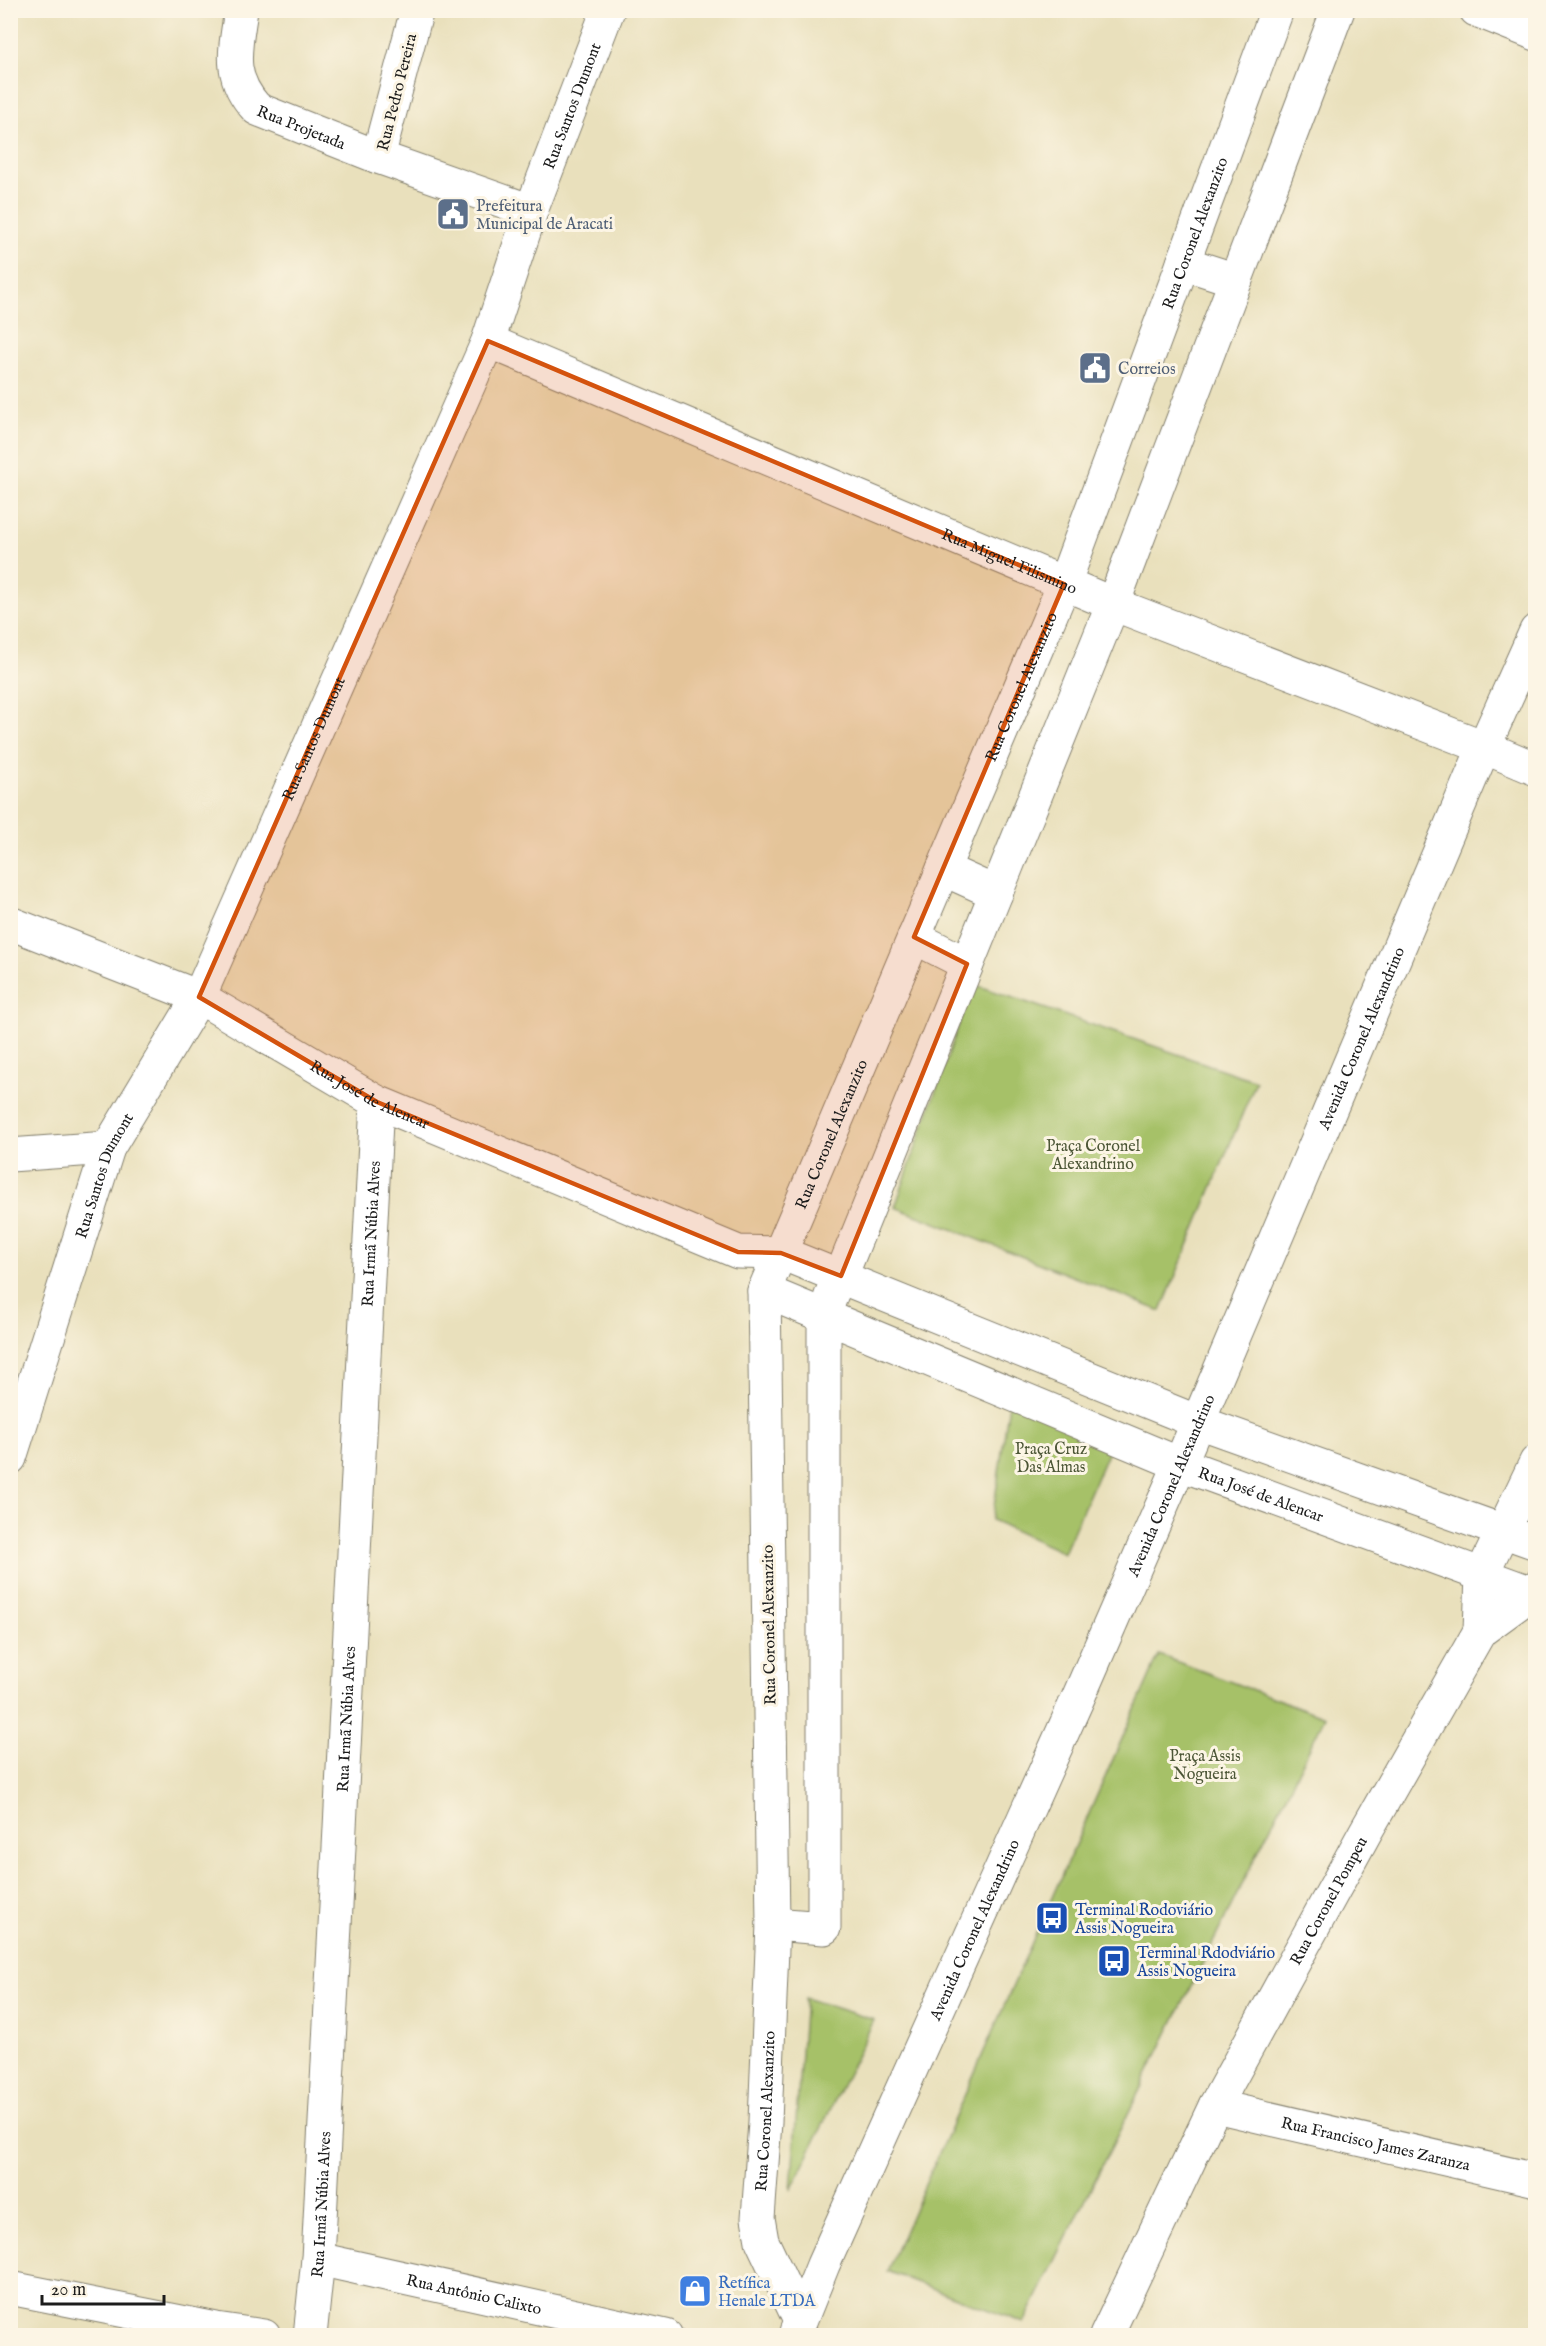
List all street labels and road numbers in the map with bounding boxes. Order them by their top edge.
street label: Rua Pedro Pereira [374,32,422,153]
street label: Rua Santos Dumont [540,40,607,172]
street label: Rua Projetada [254,102,348,155]
street label: Rua Coronel Alexanzito [1159,154,1234,312]
street label: Rua Miguel Filismino [938,525,1080,600]
street label: Rua Coronel Alexanzito [982,609,1063,765]
street label: Rua Santos Dumont [279,674,351,804]
street label: Avenida Coronel Alexandrino [1315,944,1410,1134]
street label: Rua José de Alencar [306,1057,432,1135]
street label: Rua Coronel Alexanzito [792,1057,873,1213]
street label: Rua Santos Dumont [72,1109,139,1241]
street label: Rua Irmã Núbia Alves [359,1160,386,1307]
street label: Avenida Coronel Alexandrino [1124,1391,1220,1581]
street label: Rua José de Alencar [1195,1464,1326,1528]
street label: Rua Coronel Alexanzito [759,1544,781,1705]
street label: Rua Irmã Núbia Alves [334,1645,361,1793]
street label: Rua Coronel Pompeu [1286,1834,1373,1969]
street label: Avenida Coronel Alexandrino [926,1836,1025,2025]
street label: Rua Coronel Alexanzito [752,2030,781,2192]
street label: Rua Francisco James Zaranza [1279,2114,1472,2177]
street label: Rua Irmã Núbia Alves [308,2131,337,2279]
street label: Rua Antônio Calixto [404,2271,544,2320]

